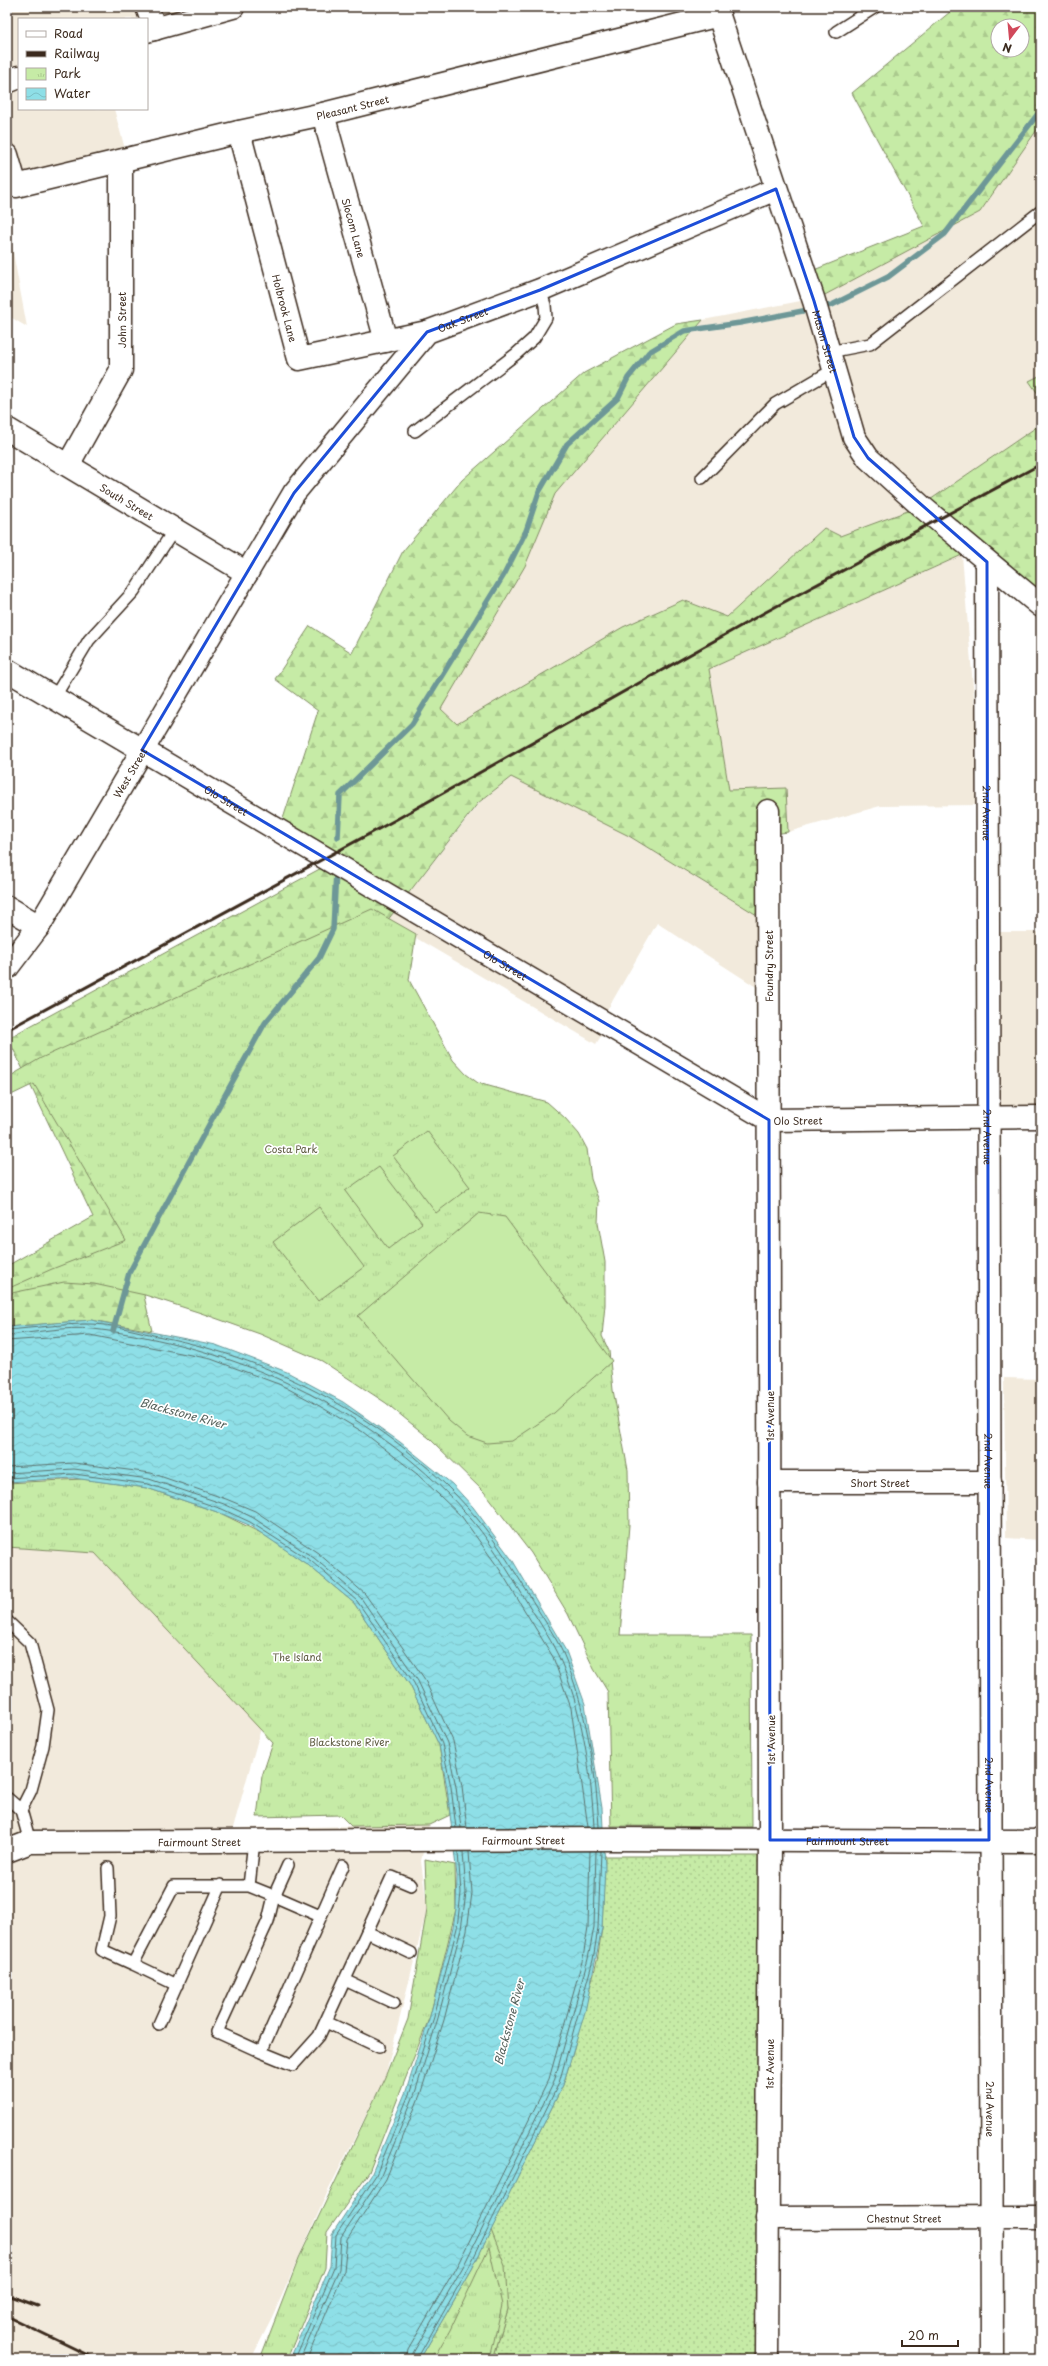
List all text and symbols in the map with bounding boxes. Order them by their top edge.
legend [18,18,148,110]
north arrow [990,18,1030,58]
text: Road [54,24,83,42]
text: N [1000,39,1014,57]
text: Railway [54,44,100,62]
text: Park [54,64,81,82]
text: Water [54,84,91,102]
street label: Pleasant Street [315,90,390,123]
street label: Slocom Lane [339,196,370,260]
street label: Holbrook Lane [269,272,302,344]
street label: John Street [114,292,129,348]
street label: Oak Street [435,303,490,335]
street label: Mason Street [810,308,842,375]
street label: South Street [97,479,157,523]
street label: West Street [109,745,150,800]
street label: Olo Street [202,781,251,819]
street label: 2nd Avenue [980,785,995,842]
street label: Foundry Street [761,930,777,1002]
street label: Olo Street [481,946,530,983]
street label: 2nd Avenue [981,1109,996,1166]
street label: Olo Street [773,1112,823,1127]
park label: Costa Park [264,1141,318,1156]
street label: 1st Avenue [762,1390,777,1441]
water label: Blackstone River [138,1393,230,1433]
street label: 2nd Avenue [982,1433,997,1490]
street label: Short Street [850,1475,910,1490]
park label: The Island [272,1649,322,1664]
street label: 1st Avenue [763,1714,778,1765]
park label: Blackstone River [309,1734,390,1749]
street label: 2nd Avenue [983,1757,998,1814]
street label: Fairmount Street [482,1832,565,1847]
street label: Fairmount Street [806,1832,889,1848]
street label: Fairmount Street [158,1833,241,1849]
water label: Blackstone River [489,1975,529,2067]
street label: 1st Avenue [761,2038,776,2089]
street label: 2nd Avenue [984,2081,999,2137]
street label: Chestnut Street [867,2210,941,2225]
scale bar [902,2322,958,2348]
text: 20 m [908,2326,939,2344]

